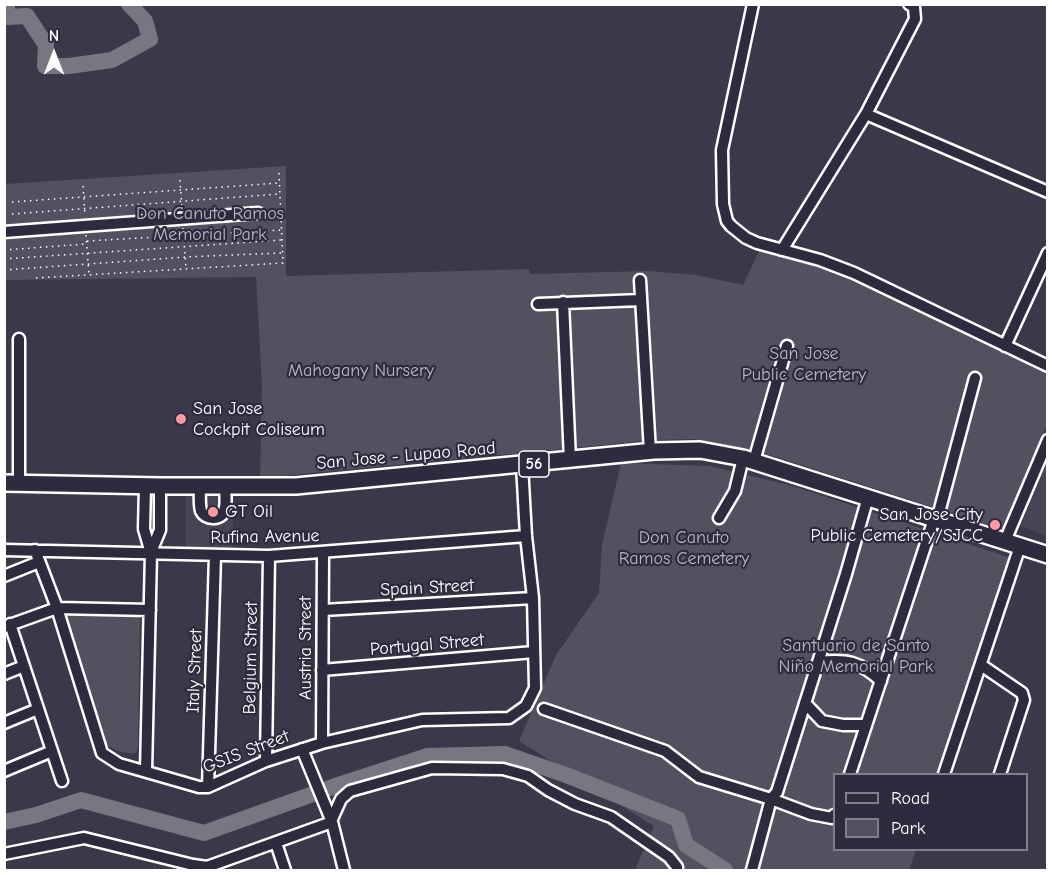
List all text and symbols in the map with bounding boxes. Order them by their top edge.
north arrow [24,24,84,84]
text: N [49,27,59,45]
park label: Don Canuto Ramos Memorial Park [136,203,284,246]
park label: San Jose Public Cemetery [742,343,866,386]
park label: Mahogany Nursery [288,360,434,382]
place label: San Jose Cockpit Coliseum [193,398,325,440]
marker: San Jose Cockpit Coliseum [174,412,188,426]
street label: San Jose - Lupao Road [316,437,496,475]
road number: 56 [519,451,549,477]
place label: GT Oil [225,501,273,523]
place label: San Jose City Public Cemetery/SJCC [810,504,983,546]
marker: GT Oil [206,505,220,519]
marker: San Jose City Public Cemetery/SJCC [988,518,1002,532]
street label: Rufina Avenue [210,525,320,549]
park label: Don Canuto Ramos Cemetery [619,527,749,570]
street label: Spain Street [380,575,474,601]
street label: Austria Street [295,596,317,700]
street label: Belgium Street [239,601,263,715]
street label: Italy Street [183,629,207,713]
street label: Portugal Street [369,629,485,661]
park label: Santuario de Santo Niño Memorial Park [779,635,933,678]
street label: GSIS Street [200,726,292,778]
legend [833,773,1028,851]
text: Road [891,788,930,809]
text: Park [891,818,925,839]

